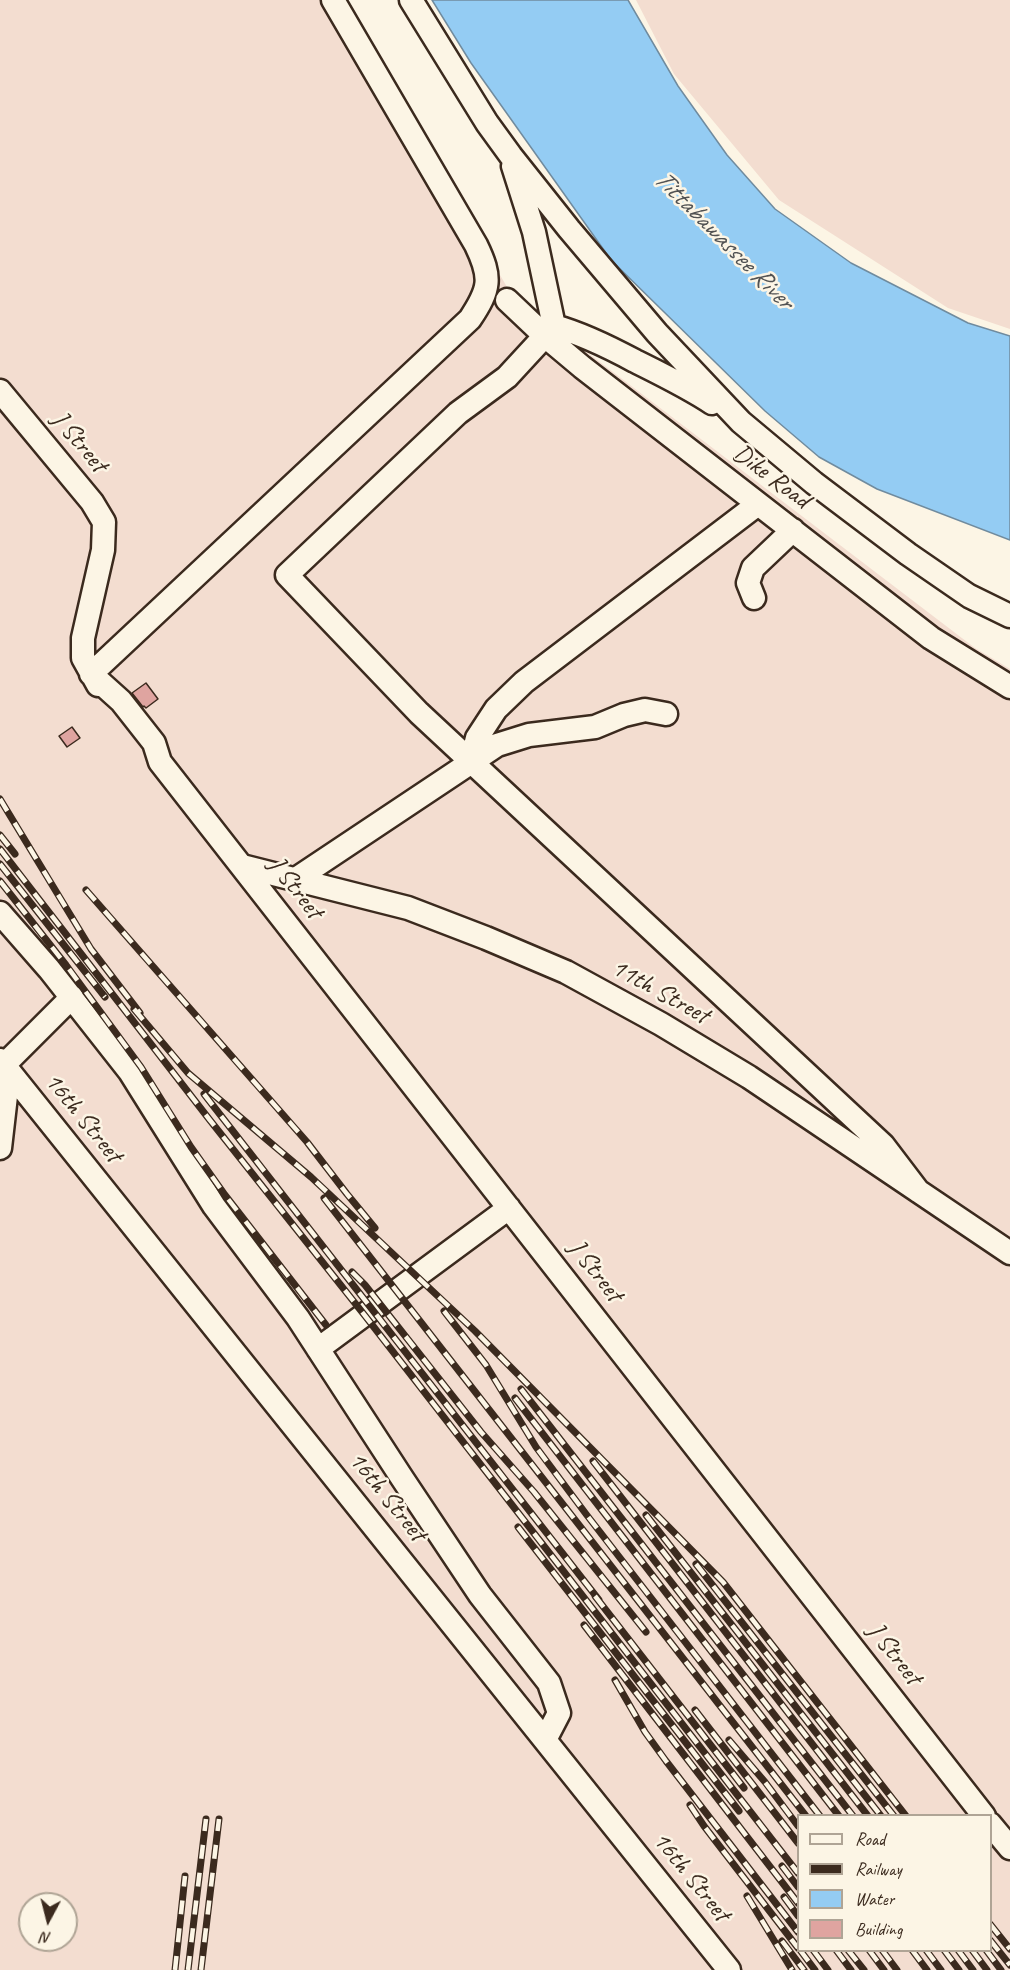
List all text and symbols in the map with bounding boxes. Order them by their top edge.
water label: Tittabawassee River [646,163,800,317]
street label: J Street [44,405,114,479]
street label: Dike Road [726,438,816,516]
street label: J Street [261,850,329,926]
street label: 11th Street [606,952,714,1032]
street label: 16th Street [37,1067,129,1169]
street label: J Street [561,1233,629,1309]
street label: 16th Street [341,1446,433,1548]
street label: J Street [860,1616,928,1692]
legend [797,1814,992,1952]
street label: 16th Street [645,1826,737,1928]
text: Road [855,1828,885,1850]
text: Railway [855,1858,902,1880]
text: Water [855,1888,894,1910]
north arrow [18,1892,78,1952]
text: Building [855,1918,902,1940]
text: N [40,1927,52,1948]

